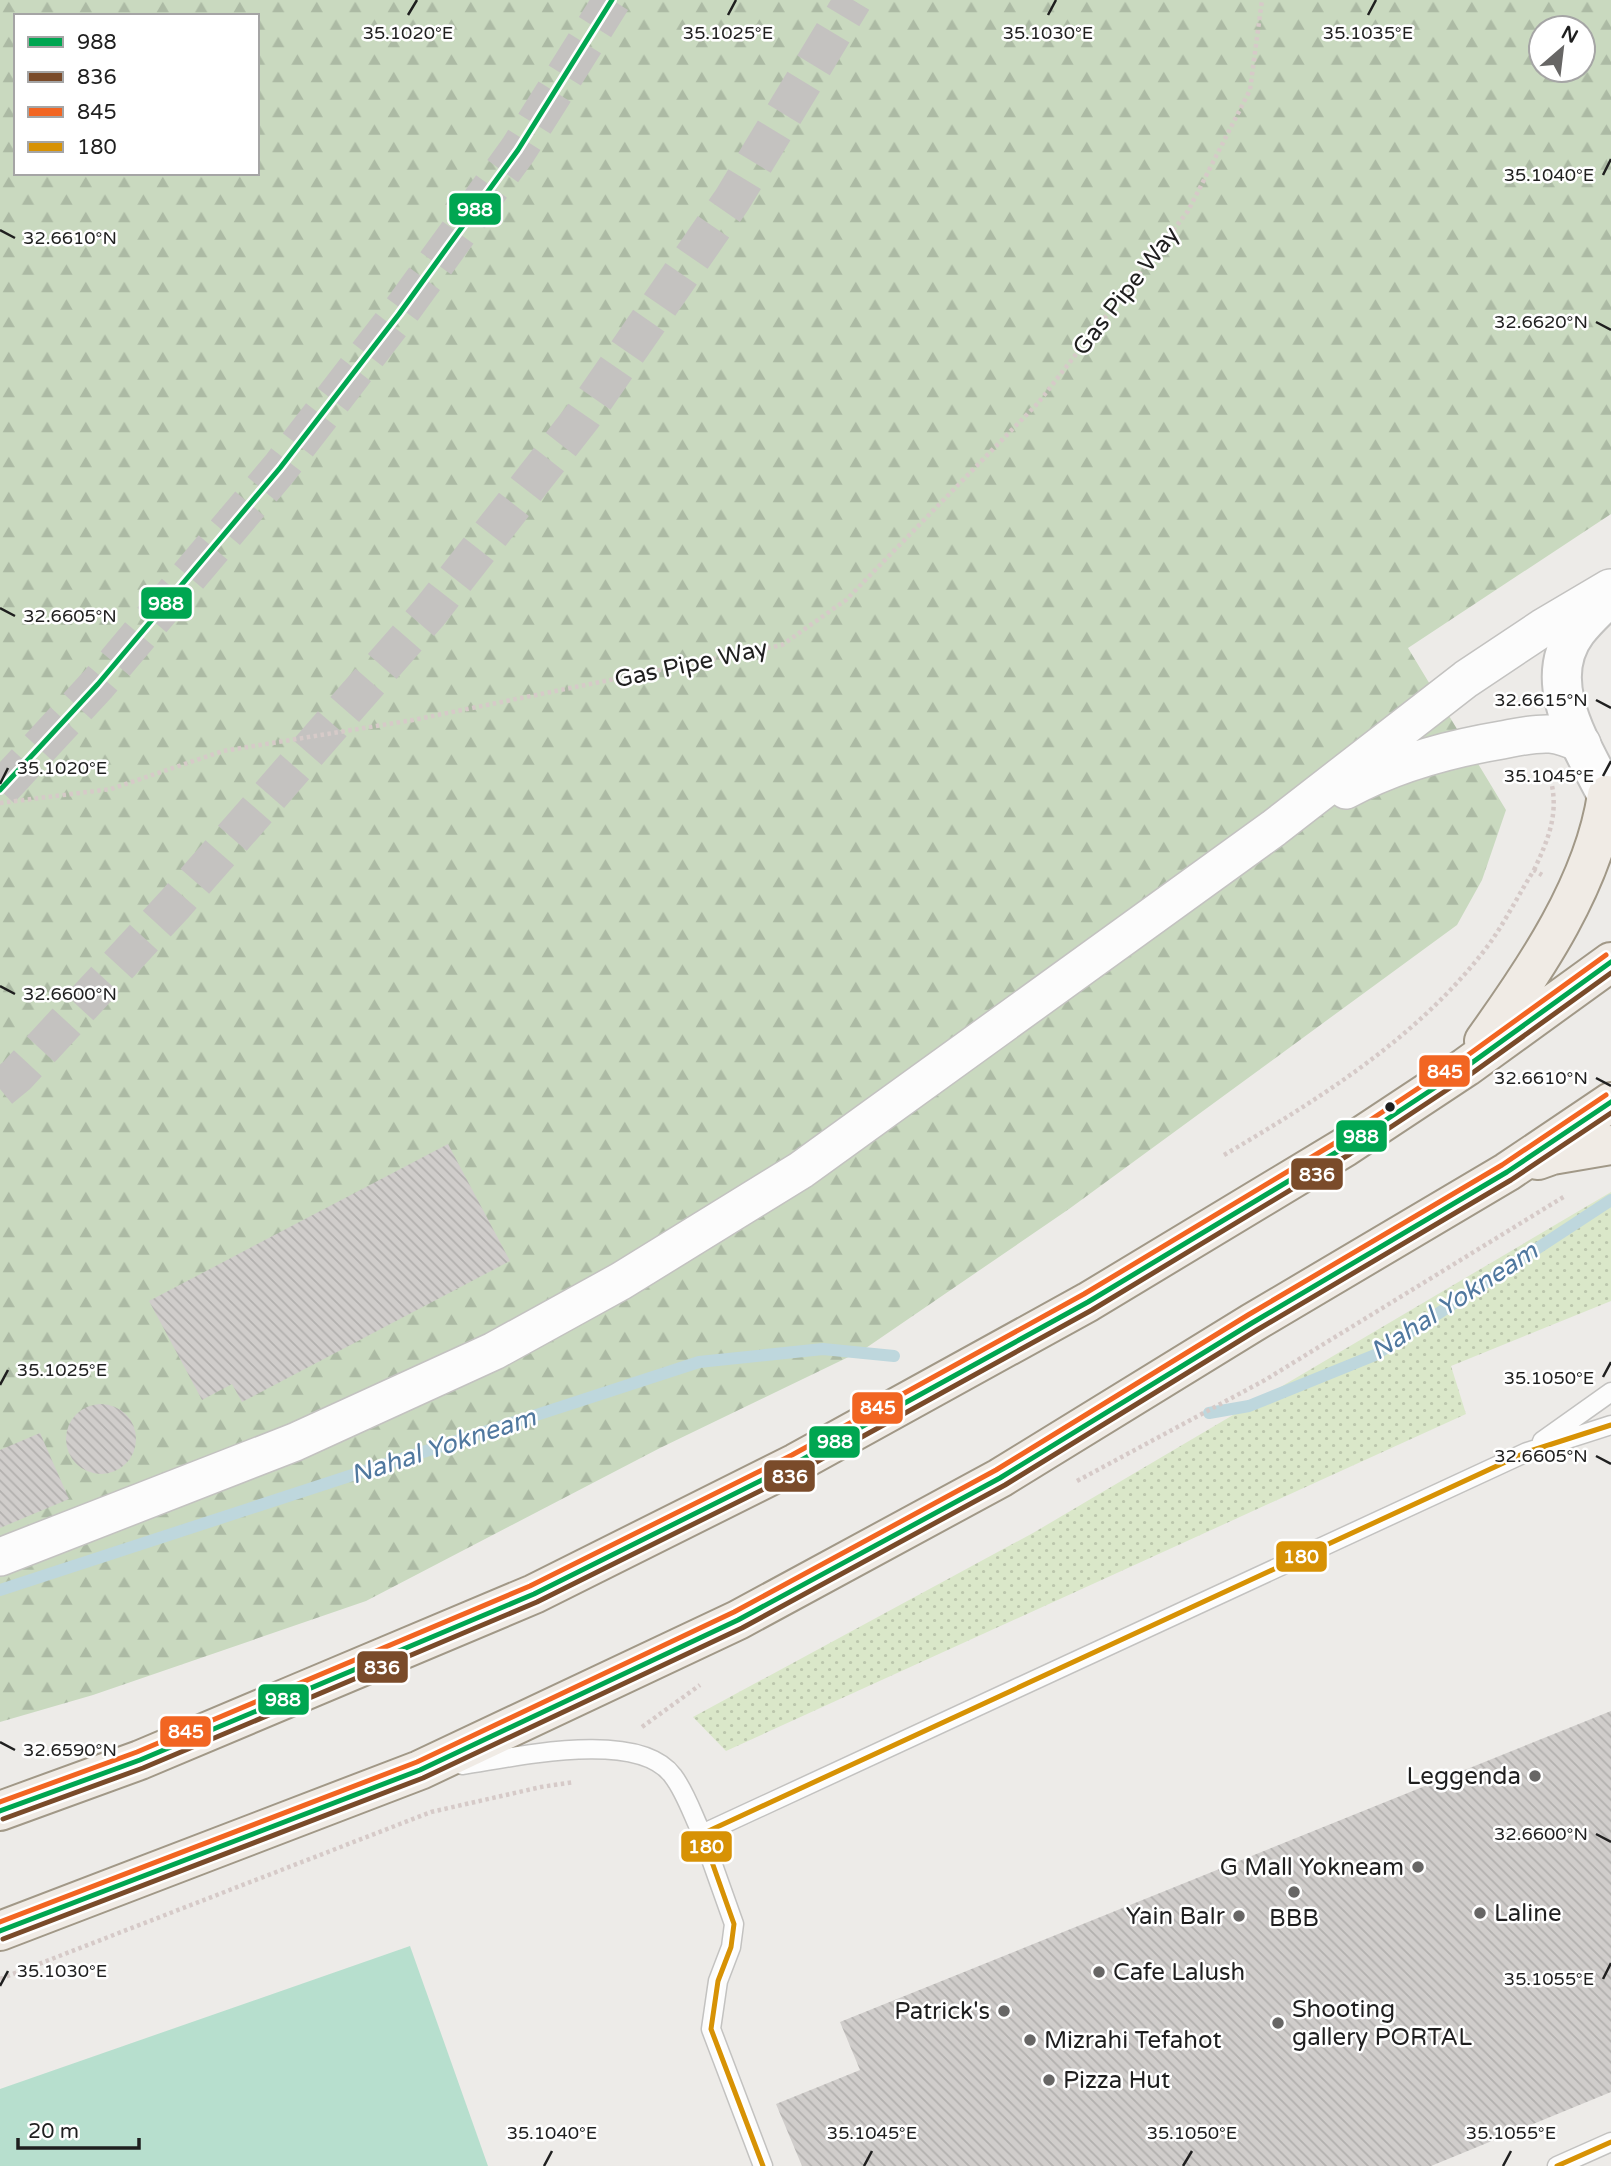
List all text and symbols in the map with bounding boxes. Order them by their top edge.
legend [14,14,259,175]
north arrow [1527,14,1597,84]
text: 35.1020°E [363,22,453,44]
text: 35.1025°E [683,22,773,44]
text: 35.1030°E [1003,22,1093,44]
text: 35.1035°E [1323,22,1413,44]
text: N [1558,22,1581,48]
text: 988 [77,30,117,55]
text: 836 [77,65,117,90]
text: 845 [77,100,117,125]
text: 180 [77,135,117,160]
text: 35.1040°E [1504,164,1594,186]
line badge: 988 [448,192,502,226]
text: 988 [457,199,493,221]
street label: Gas Pipe Way [1067,221,1185,361]
text: 32.6610°N [23,227,117,249]
text: 32.6620°N [1494,311,1588,333]
line badge: 988 [140,586,193,620]
text: 988 [148,593,184,615]
text: 32.6605°N [23,605,117,627]
street label: Gas Pipe Way [612,634,770,694]
text: 32.6615°N [1494,689,1588,711]
text: 35.1020°E [17,757,107,779]
text: 35.1045°E [1504,765,1594,787]
text: 32.6600°N [23,983,117,1005]
line badge: 845 [1418,1054,1471,1088]
text: 845 [1427,1061,1463,1083]
text: 32.6610°N [1494,1067,1588,1089]
unlabelled marker [1383,1100,1397,1114]
line badge: 988 [1335,1119,1388,1153]
text: 988 [1343,1126,1379,1148]
line badge: 836 [1290,1157,1344,1191]
text: 836 [1299,1164,1335,1186]
water label: Nahal Yokneam [1365,1235,1544,1367]
text: 35.1025°E [17,1359,107,1381]
text: 35.1050°E [1504,1367,1594,1389]
line badge: 845 [851,1391,904,1425]
text: 845 [860,1397,896,1419]
water label: Nahal Yokneam [347,1401,541,1491]
line badge: 988 [808,1425,861,1459]
text: 988 [817,1431,853,1453]
text: 32.6605°N [1494,1445,1588,1467]
line badge: 836 [763,1459,816,1493]
text: 836 [772,1466,808,1488]
line badge: 180 [1275,1540,1328,1573]
text: 180 [1283,1546,1319,1568]
line badge: 836 [356,1650,409,1684]
text: 836 [364,1657,400,1679]
line badge: 988 [257,1683,310,1716]
text: 988 [265,1689,301,1711]
line badge: 845 [159,1715,212,1748]
text: 845 [168,1721,204,1743]
text: 32.6590°N [23,1739,117,1761]
place label: Leggenda [1406,1762,1521,1791]
marker: Leggenda [1527,1768,1543,1784]
text: 32.6600°N [1494,1823,1588,1845]
line badge: 180 [680,1830,733,1863]
text: 180 [688,1836,724,1858]
place label: G Mall Yokneam [1220,1853,1404,1882]
marker: G Mall Yokneam [1410,1859,1426,1875]
marker: BBB [1286,1884,1302,1900]
place label: Laline [1494,1899,1561,1928]
place label: Yain BaIr [1126,1902,1226,1931]
place label: BBB [1269,1904,1319,1933]
marker: Laline [1472,1905,1488,1921]
marker: Yain BaIr [1231,1908,1247,1924]
place label: Cafe Lalush [1113,1958,1245,1987]
text: 35.1030°E [17,1960,107,1982]
marker: Cafe Lalush [1091,1964,1107,1980]
text: 35.1055°E [1504,1968,1594,1990]
place label: Shooting gallery PORTAL [1292,1995,1472,2052]
place label: Patrick's [894,1997,990,2026]
marker: Patrick's [996,2003,1012,2019]
marker: Shooting gallery PORTAL [1270,2015,1286,2031]
place label: Mizrahi Tefahot [1044,2026,1222,2055]
marker: Mizrahi Tefahot [1022,2032,1038,2048]
place label: Pizza Hut [1063,2066,1170,2095]
marker: Pizza Hut [1041,2072,1057,2088]
scale bar [18,2106,138,2150]
text: 20 m [28,2119,79,2144]
text: 35.1040°E [507,2122,597,2144]
text: 35.1045°E [827,2122,917,2144]
text: 35.1050°E [1147,2122,1237,2144]
text: 35.1055°E [1466,2122,1556,2144]

